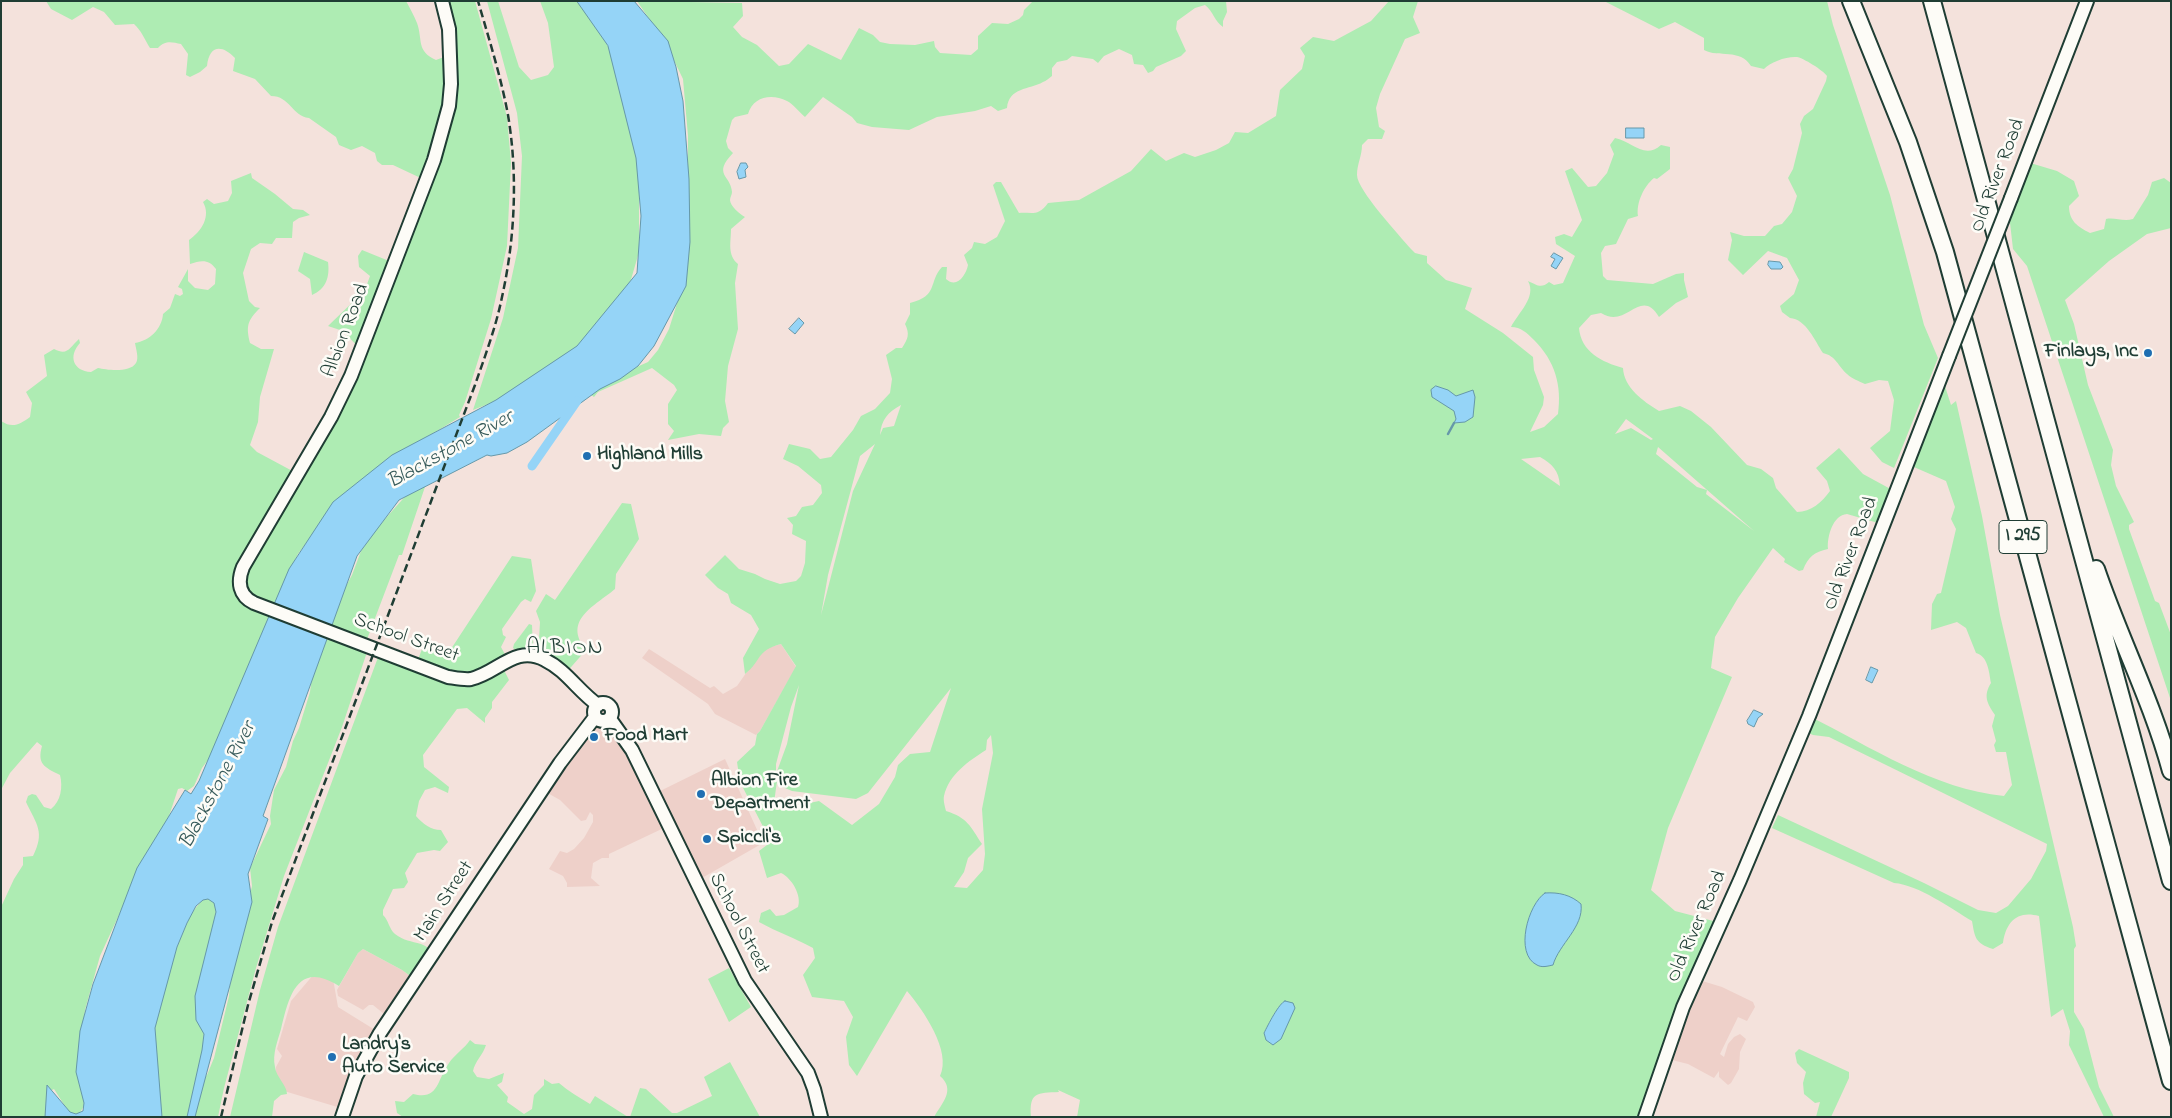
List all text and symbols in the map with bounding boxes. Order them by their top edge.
street label: Old River Road [1966,116,2032,236]
street label: Albion Road [318,281,376,381]
place label: Finlays, Inc [2044,341,2138,365]
marker: Finlays, Inc [2142,347,2154,359]
water label: Blackstone River [384,406,518,496]
place label: Highland Mills [597,444,703,468]
marker: Highland Mills [581,450,593,462]
street label: Old River Road [1819,494,1885,614]
road number: I 295 [1999,520,2047,554]
street label: School Street [350,609,462,669]
district label: ALBION [526,636,604,662]
water label: Blackstone River [175,718,263,854]
place label: Food Mart [604,725,688,749]
marker: Food Mart [588,731,600,743]
place label: Albion Fire Department [711,770,810,817]
marker: Albion Fire Department [695,788,707,800]
place label: Spiccli's [717,827,781,851]
marker: Spiccli's [701,833,713,845]
street label: Main Street [410,857,480,947]
street label: Old River Road [1663,868,1733,986]
street label: School Street [702,869,774,979]
place label: Landry's Auto Service [342,1034,445,1081]
marker: Landry's Auto Service [326,1051,338,1063]

